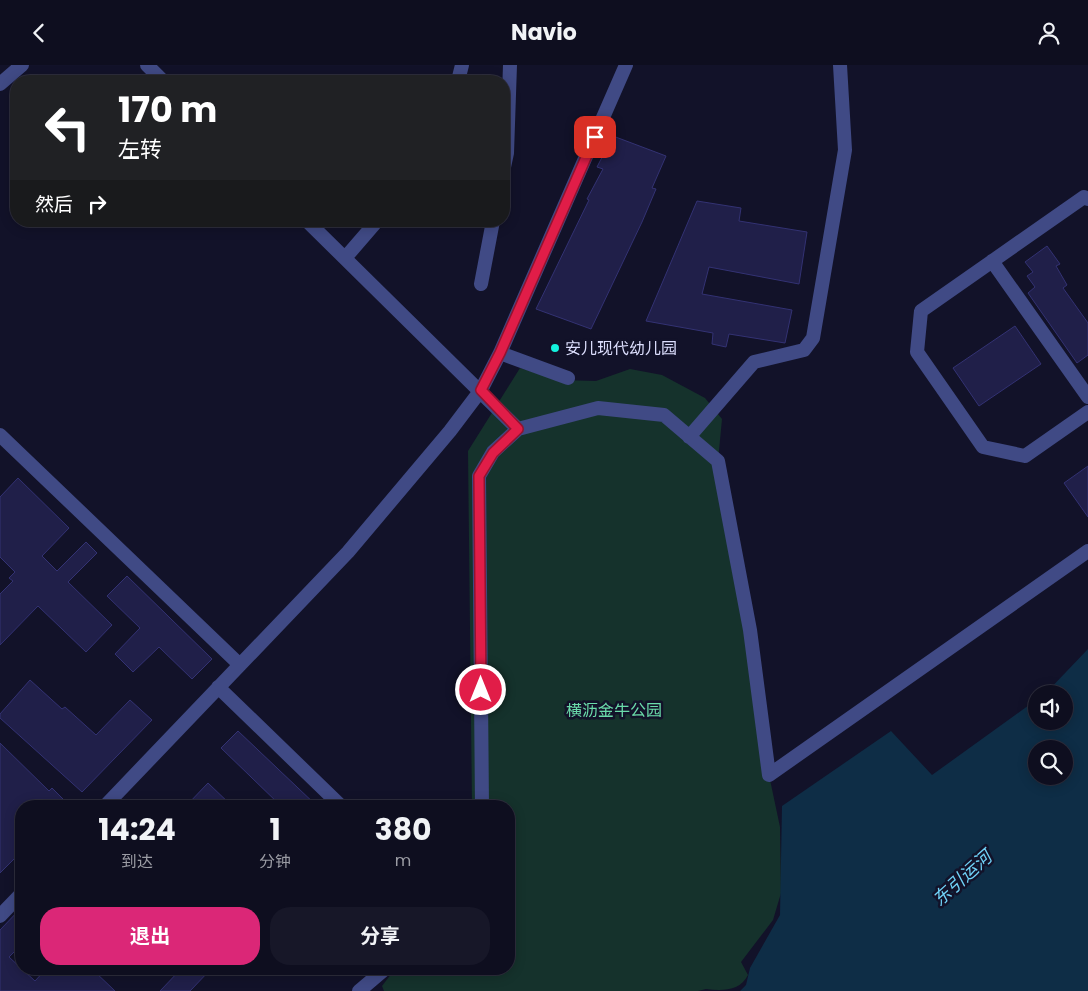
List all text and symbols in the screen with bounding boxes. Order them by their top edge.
text: Navio [511,17,577,48]
icon: back [25,19,53,47]
icon: person [1035,19,1063,47]
text: 170 m [118,85,217,134]
icon: left [35,95,100,160]
pin [574,116,616,158]
icon: arrive [581,123,609,151]
text: 左转 [118,134,162,165]
icon: right [83,190,111,218]
text: 然后 [35,191,73,218]
place label: 安儿现代幼儿园 [565,337,677,360]
marker: 安儿现代幼儿园 [549,342,561,354]
position arrow [454,663,506,715]
map controls [1028,685,1073,785]
button: sound [1028,685,1073,730]
park label: 横沥金牛公园 [566,699,662,722]
button: search [1028,740,1073,785]
text: 14:24 [98,808,176,851]
text: 1 [270,808,281,851]
text: 380 [375,808,432,851]
water label: 东引运河 [927,843,999,911]
text: m [395,849,411,872]
text: 到达 [121,850,153,873]
text: 分钟 [259,850,291,873]
button: 退出 [40,907,260,965]
button: 分享 [270,907,490,965]

